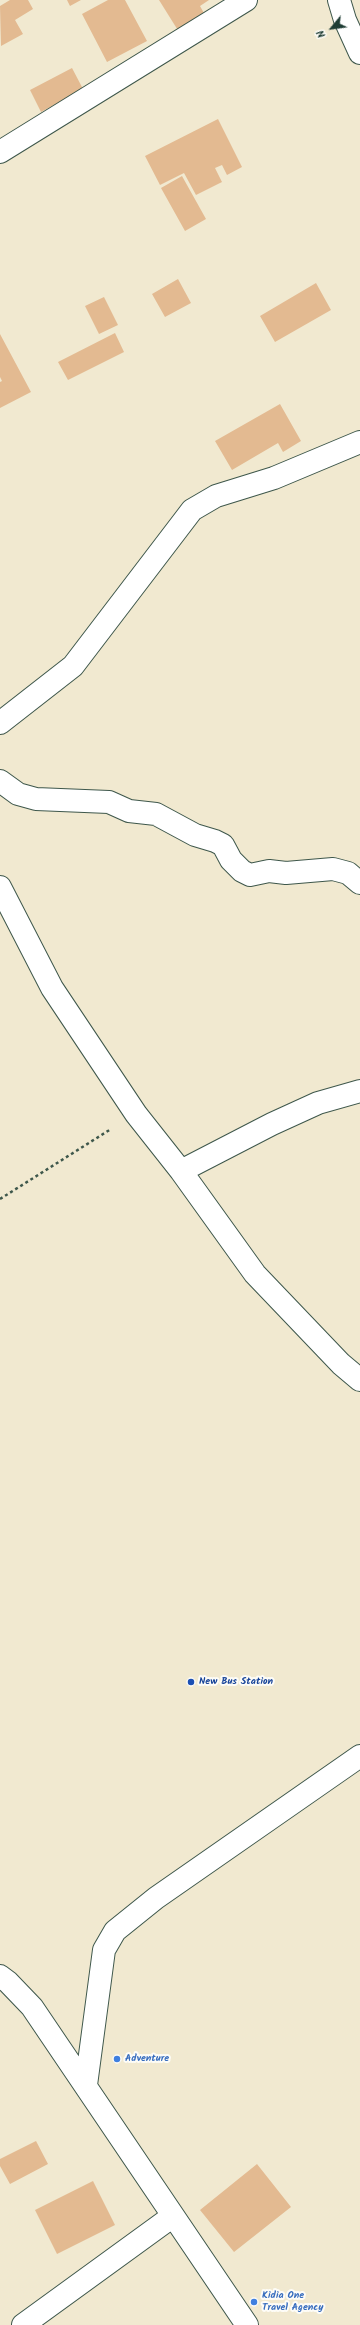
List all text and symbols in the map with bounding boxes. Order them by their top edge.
north arrow [312,8,352,48]
text: N [312,26,331,41]
place label: New Bus Station [199,1676,273,1688]
marker: New Bus Station [186,1677,196,1687]
place label: Adventure [125,2053,169,2065]
marker: Adventure [112,2054,122,2064]
place label: Kidia One Travel Agency [262,2290,323,2314]
marker: Kidia One Travel Agency [249,2297,259,2307]

